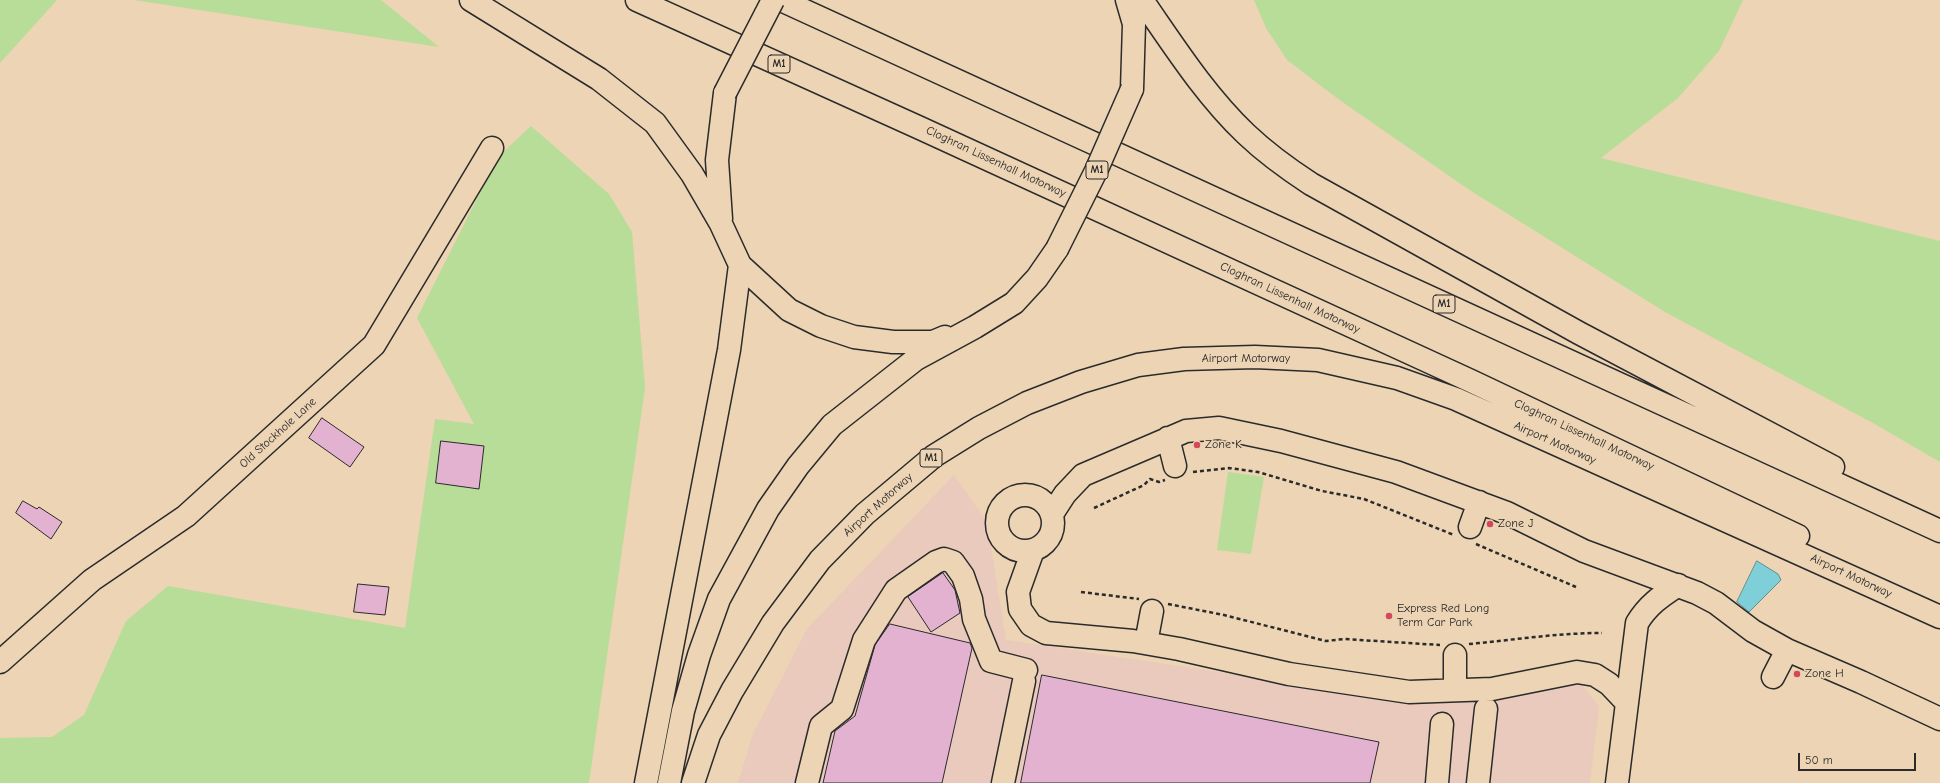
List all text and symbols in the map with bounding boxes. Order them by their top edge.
road number: M1 [768,55,790,73]
street label: Cloghran Lissenhall Motorway [924,123,1068,201]
road number: M1 [1086,161,1108,179]
street label: Cloghran Lissenhall Motorway [1218,259,1362,337]
road number: M1 [1433,295,1455,313]
street label: Airport Motorway [1202,352,1290,366]
street label: Old Stockhole Lane [237,395,319,471]
street label: Cloghran Lissenhall Motorway [1512,396,1656,474]
street label: Airport Motorway [1512,418,1598,468]
place label: Zone K [1205,438,1242,452]
marker: Zone K [1192,440,1202,450]
road number: M1 [920,449,942,467]
street label: Airport Motorway [840,470,916,540]
place label: Zone J [1498,517,1533,531]
marker: Zone J [1485,519,1495,529]
street label: Airport Motorway [1808,551,1894,601]
place label: Express Red Long Term Car Park [1397,602,1489,630]
marker: Express Red Long Term Car Park [1384,611,1394,621]
place label: Zone H [1805,667,1844,681]
marker: Zone H [1792,669,1802,679]
scale bar [1800,745,1918,771]
text: 50 m [1805,753,1833,767]

